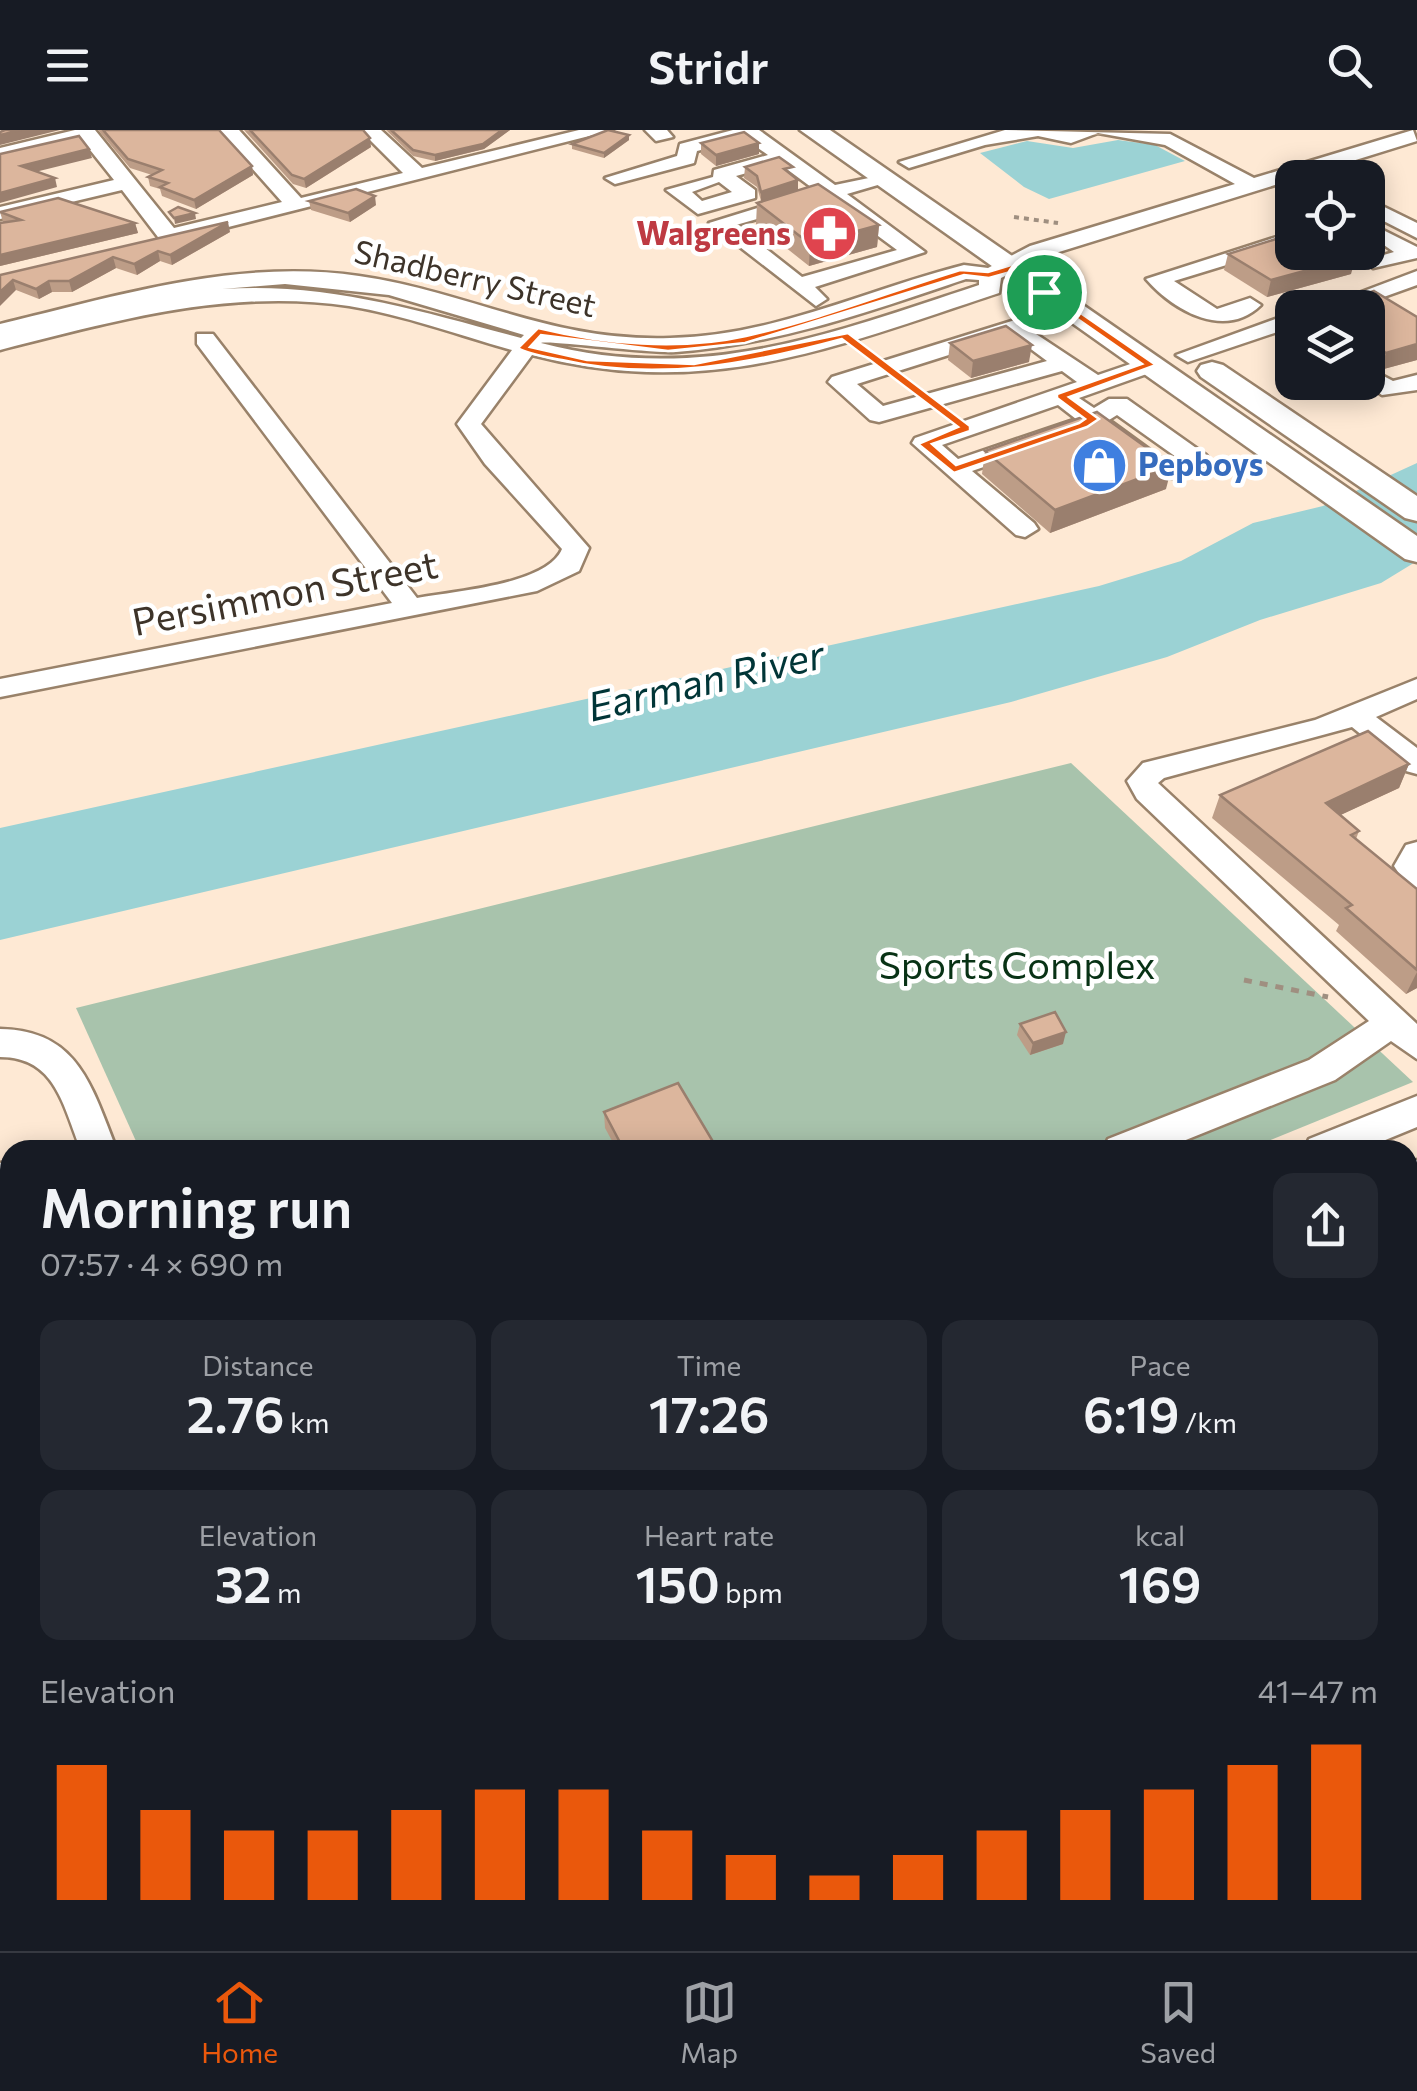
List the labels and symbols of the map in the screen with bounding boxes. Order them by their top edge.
pharmacy icon: Walgreens [800,204,860,264]
place label: Walgreens [636,212,791,252]
street label: Shadberry Street [351,230,600,324]
pin [1002,250,1087,335]
shop icon: Pepboys [1069,435,1129,495]
place label: Pepboys [1138,443,1264,483]
street label: Persimmon Street [128,539,441,644]
water label: Earman River [582,627,830,730]
park label: Sports Complex [878,940,1156,987]

